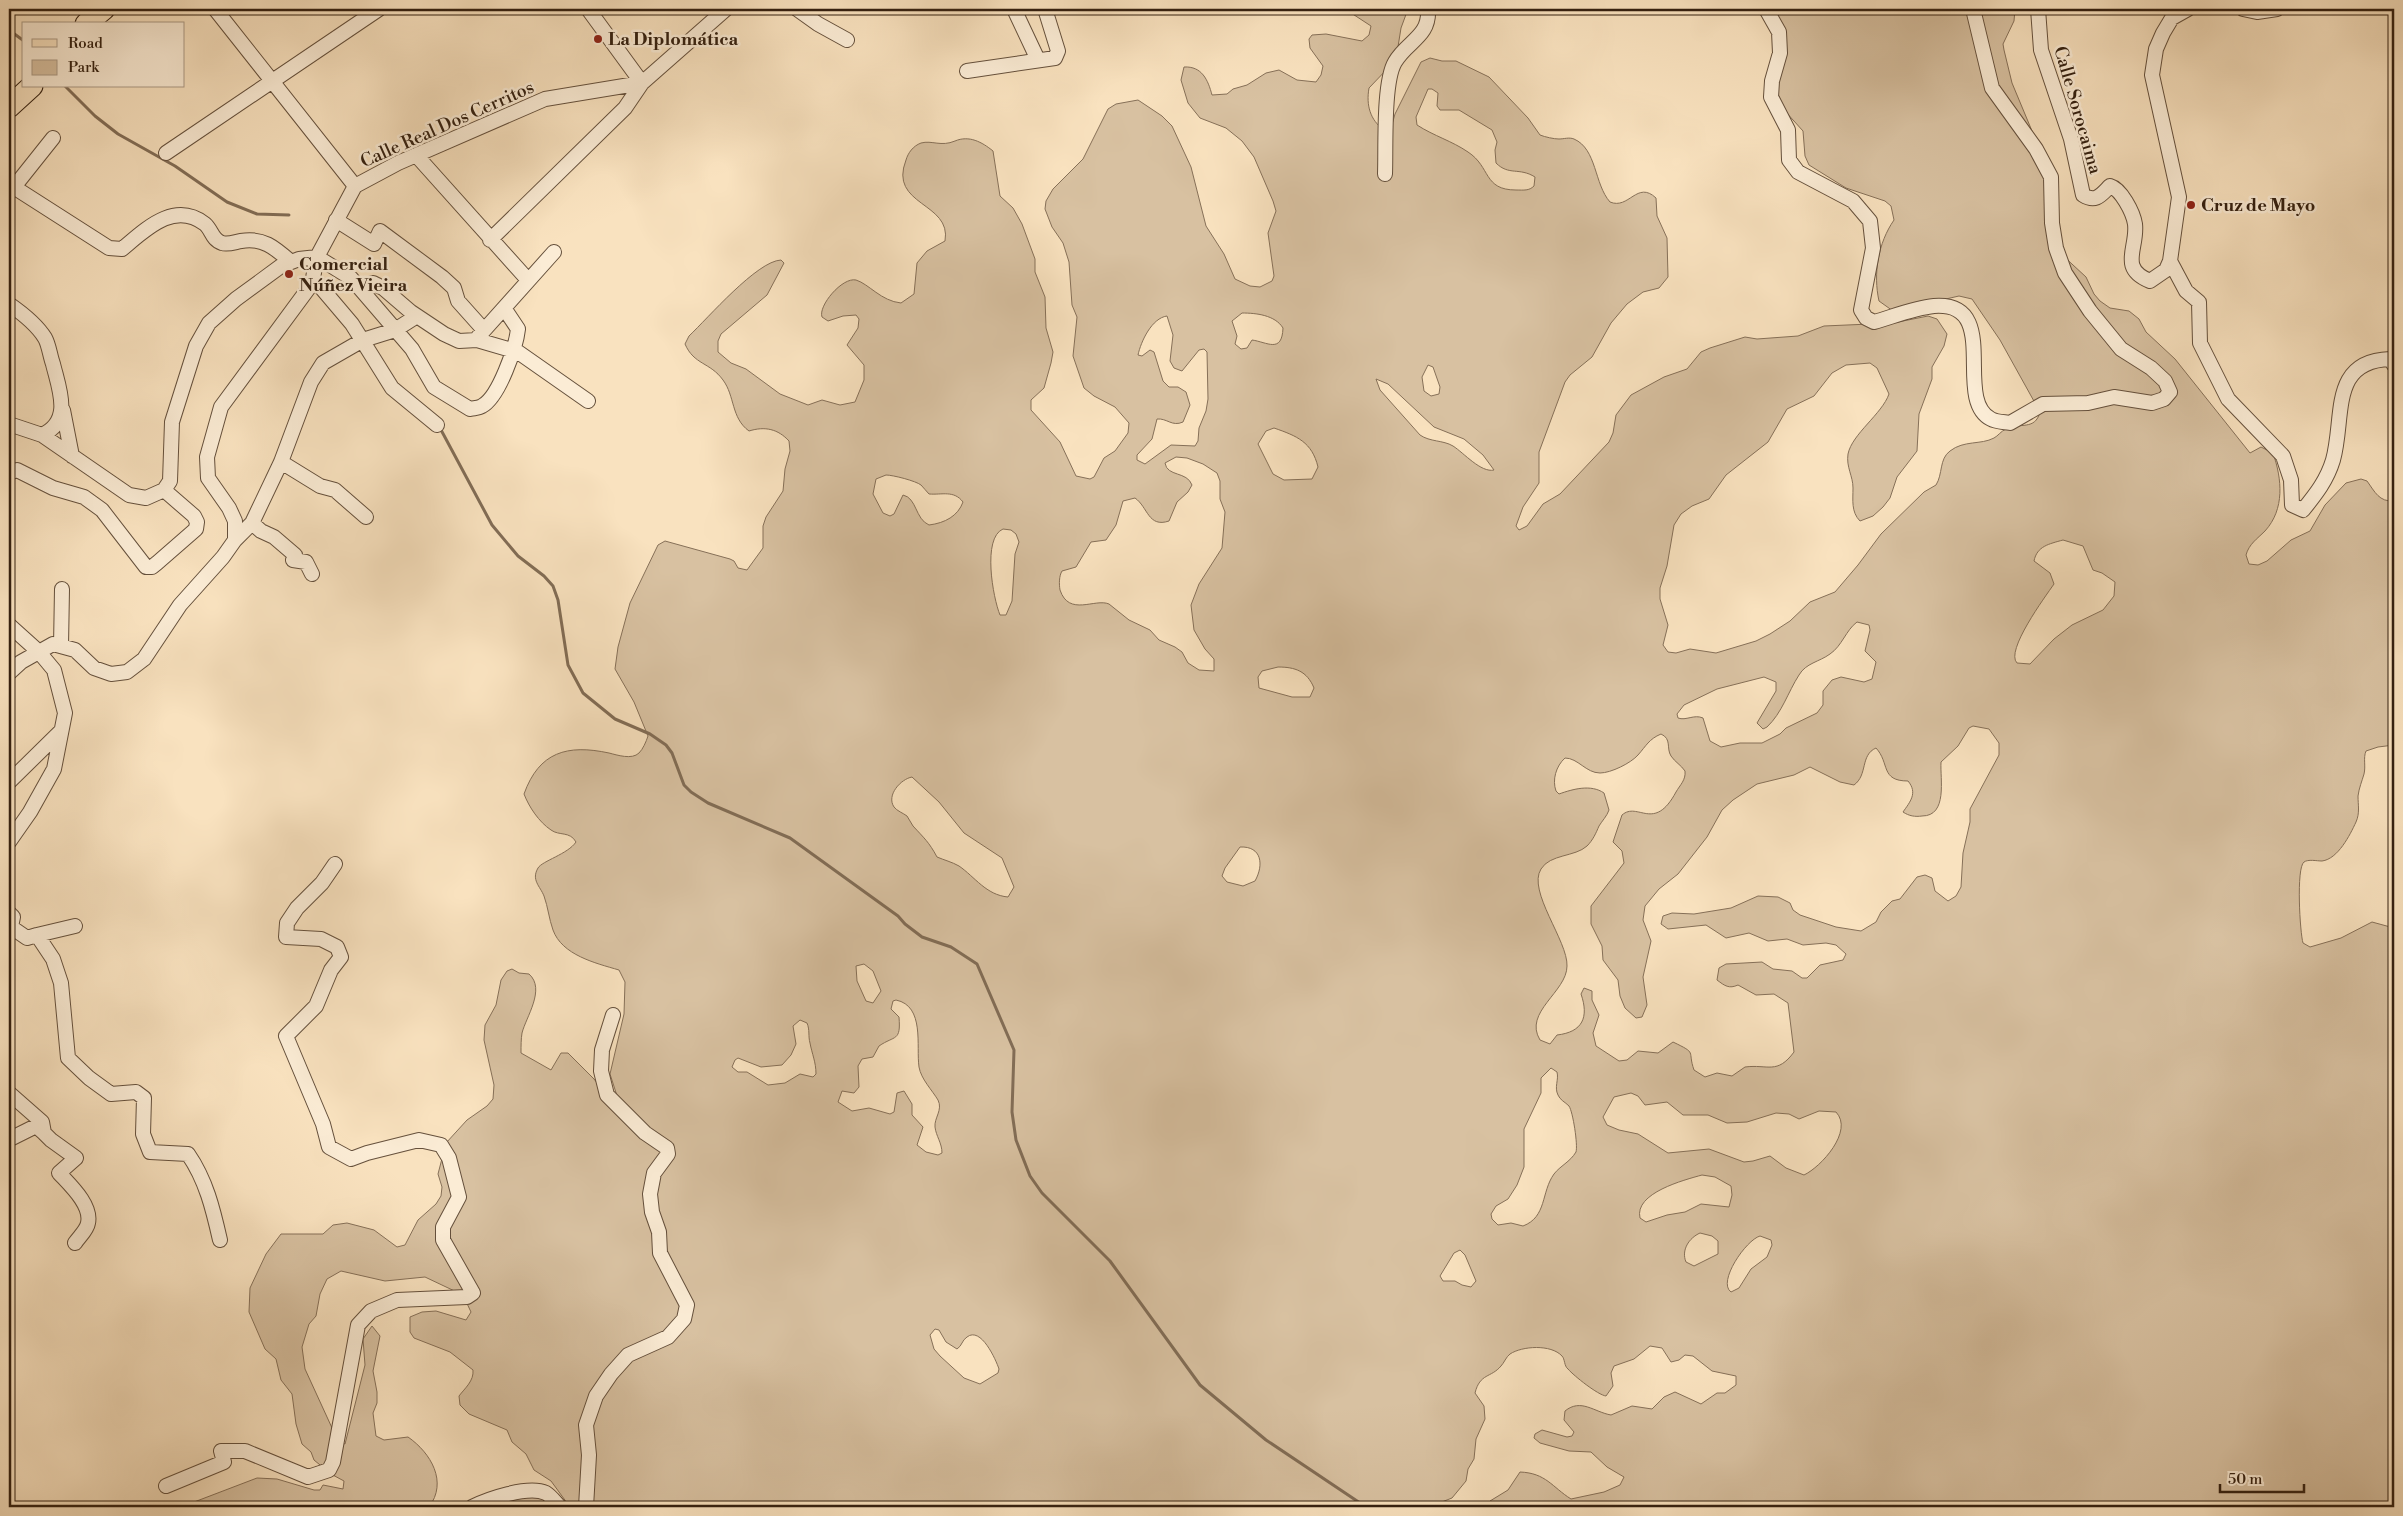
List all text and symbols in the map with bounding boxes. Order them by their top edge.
legend [22,22,185,88]
place label: La Diplomática [608,28,739,51]
marker: La Diplomática [592,33,604,45]
text: Road [68,34,103,53]
street label: Calle Sorocaima [2048,43,2107,178]
text: Park [68,58,100,77]
street label: Calle Real Dos Cerritos [357,76,538,173]
place label: Cruz de Mayo [2201,194,2315,217]
marker: Cruz de Mayo [2185,199,2197,211]
place label: Comercial Núñez Vieira [299,253,408,297]
marker: Comercial Núñez Vieira [283,268,295,280]
scale bar [2220,1461,2304,1493]
text: 50 m [2228,1470,2262,1489]

